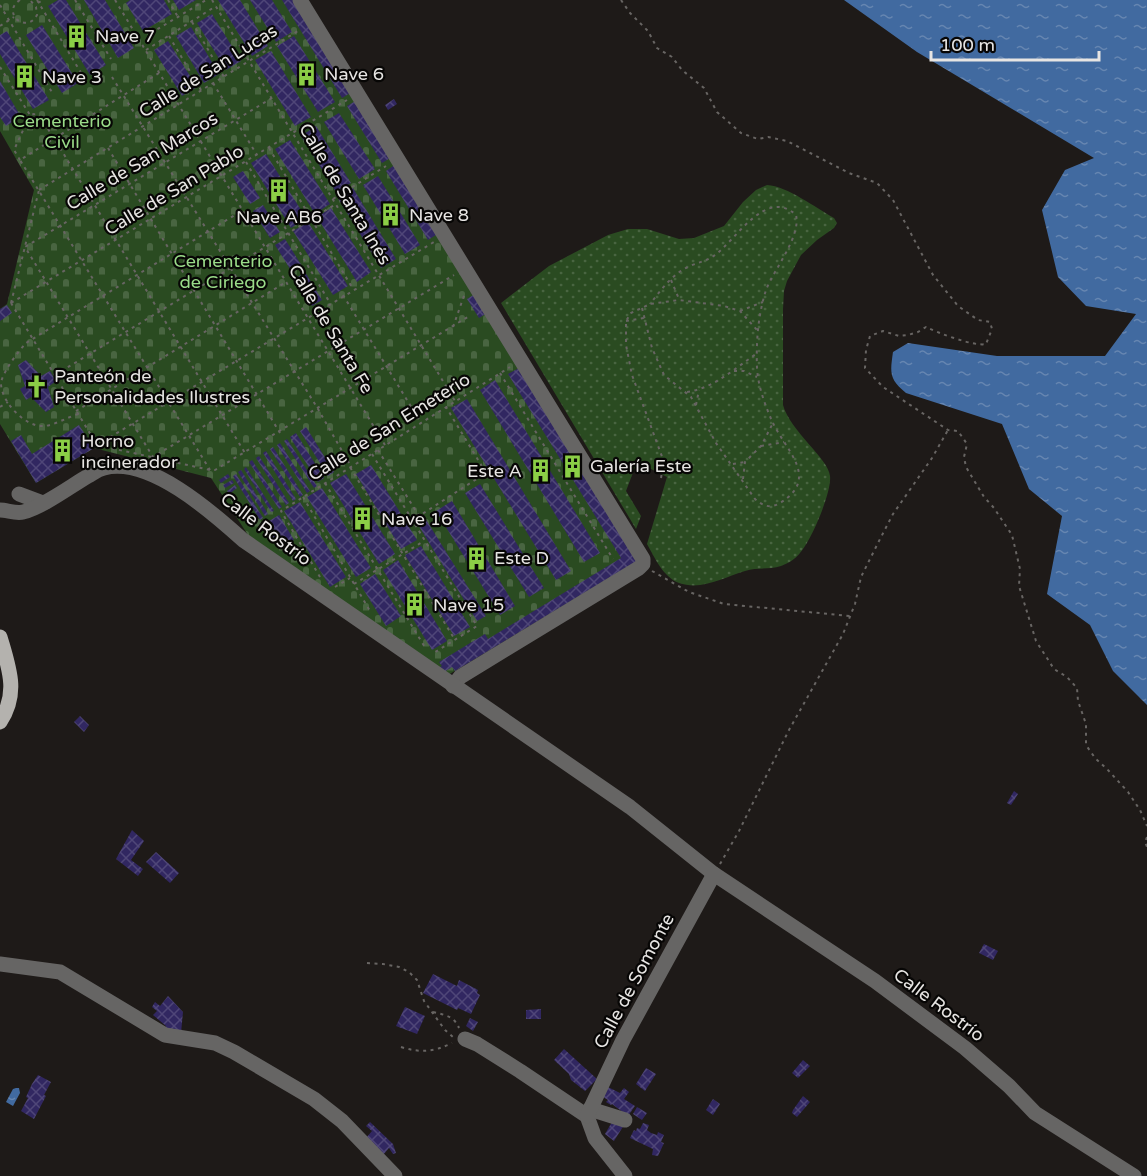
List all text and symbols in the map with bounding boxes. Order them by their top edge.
street label: Calle de San Lucas [135,19,281,123]
building icon: Nave 7 [64,23,90,49]
scale bar [931,24,1099,62]
place label: Nave 7 [95,25,155,47]
text: 100 m [940,34,995,56]
building icon: Nave 6 [293,61,319,87]
place label: Nave 6 [324,63,384,85]
building icon: Nave 3 [11,64,37,90]
place label: Nave 3 [42,66,102,88]
street label: Calle de San Marcos [62,107,222,215]
park label: Cementerio Civil [12,110,112,153]
street label: Calle de Santa Inés [294,119,396,269]
street label: Calle de San Pablo [101,140,247,240]
building icon: Nave AB6 [266,178,292,204]
building icon: Nave 8 [378,202,404,228]
place label: Nave 8 [409,204,469,226]
place label: Nave AB6 [236,206,322,228]
park label: Cementerio de Ciriego [173,250,273,293]
street label: Calle de Santa Fe [284,260,378,398]
place label: Panteón de Personalidades Ilustres [54,365,250,408]
street label: Calle de San Emeterio [304,368,474,486]
church icon: Panteón de Personalidades Ilustres [23,373,49,399]
place label: Horno incinerador [81,430,178,473]
building icon: Horno incinerador [50,438,76,464]
building icon: Galería Este [559,453,585,479]
place label: Galería Este [590,455,691,477]
building icon: Este A [527,458,553,484]
place label: Este A [467,460,522,482]
street label: Calle Rostrío [216,488,316,570]
building icon: Nave 16 [350,506,376,532]
place label: Nave 16 [381,508,452,530]
building icon: Este D [463,545,489,571]
place label: Este D [494,547,549,569]
building icon: Nave 15 [402,592,428,618]
place label: Nave 15 [433,594,504,616]
street label: Calle de Somonte [589,910,679,1052]
street label: Calle Rostrío [889,964,989,1046]

